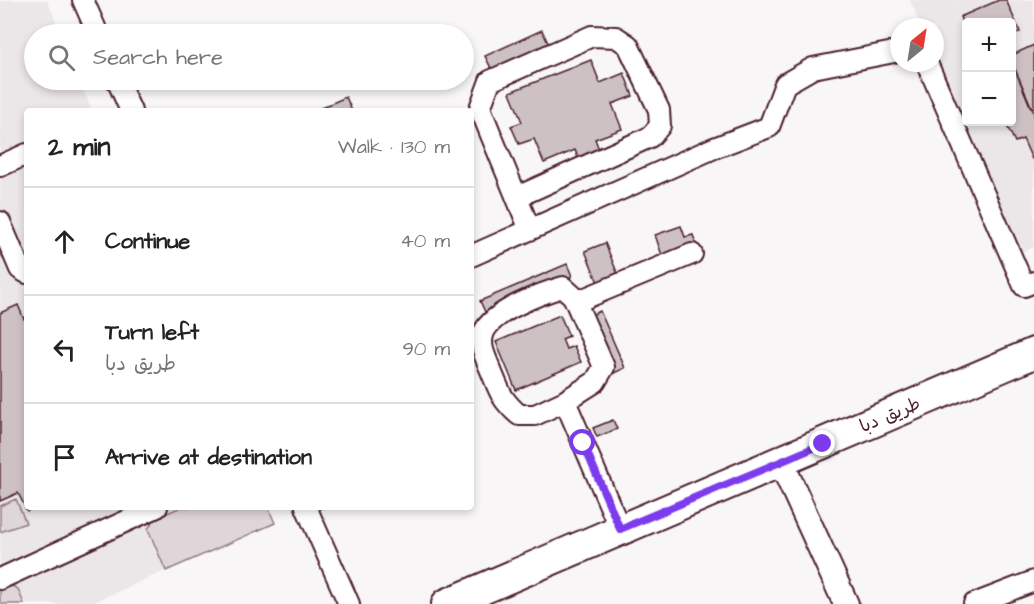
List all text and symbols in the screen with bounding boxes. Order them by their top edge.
north arrow [890,18,944,72]
map controls [962,18,1016,126]
button: + [962,18,1016,72]
search box [24,24,474,90]
icon: search [45,41,78,74]
text: Search here [93,42,223,73]
button: − [962,72,1016,126]
text: 2 min [48,129,110,165]
text: Walk · 130 m [338,133,450,161]
icon: ahead [48,225,81,258]
text: Continue [105,226,190,257]
text: 40 m [400,227,450,255]
text: Turn left [105,317,199,348]
icon: left [48,333,81,366]
text: 90 m [402,335,450,363]
text: طريق دبا [105,350,176,378]
street label: طريق دبا [856,391,924,439]
route start [569,429,595,455]
route end [809,430,835,456]
icon: arrive [48,441,81,474]
text: Arrive at destination [105,442,312,473]

